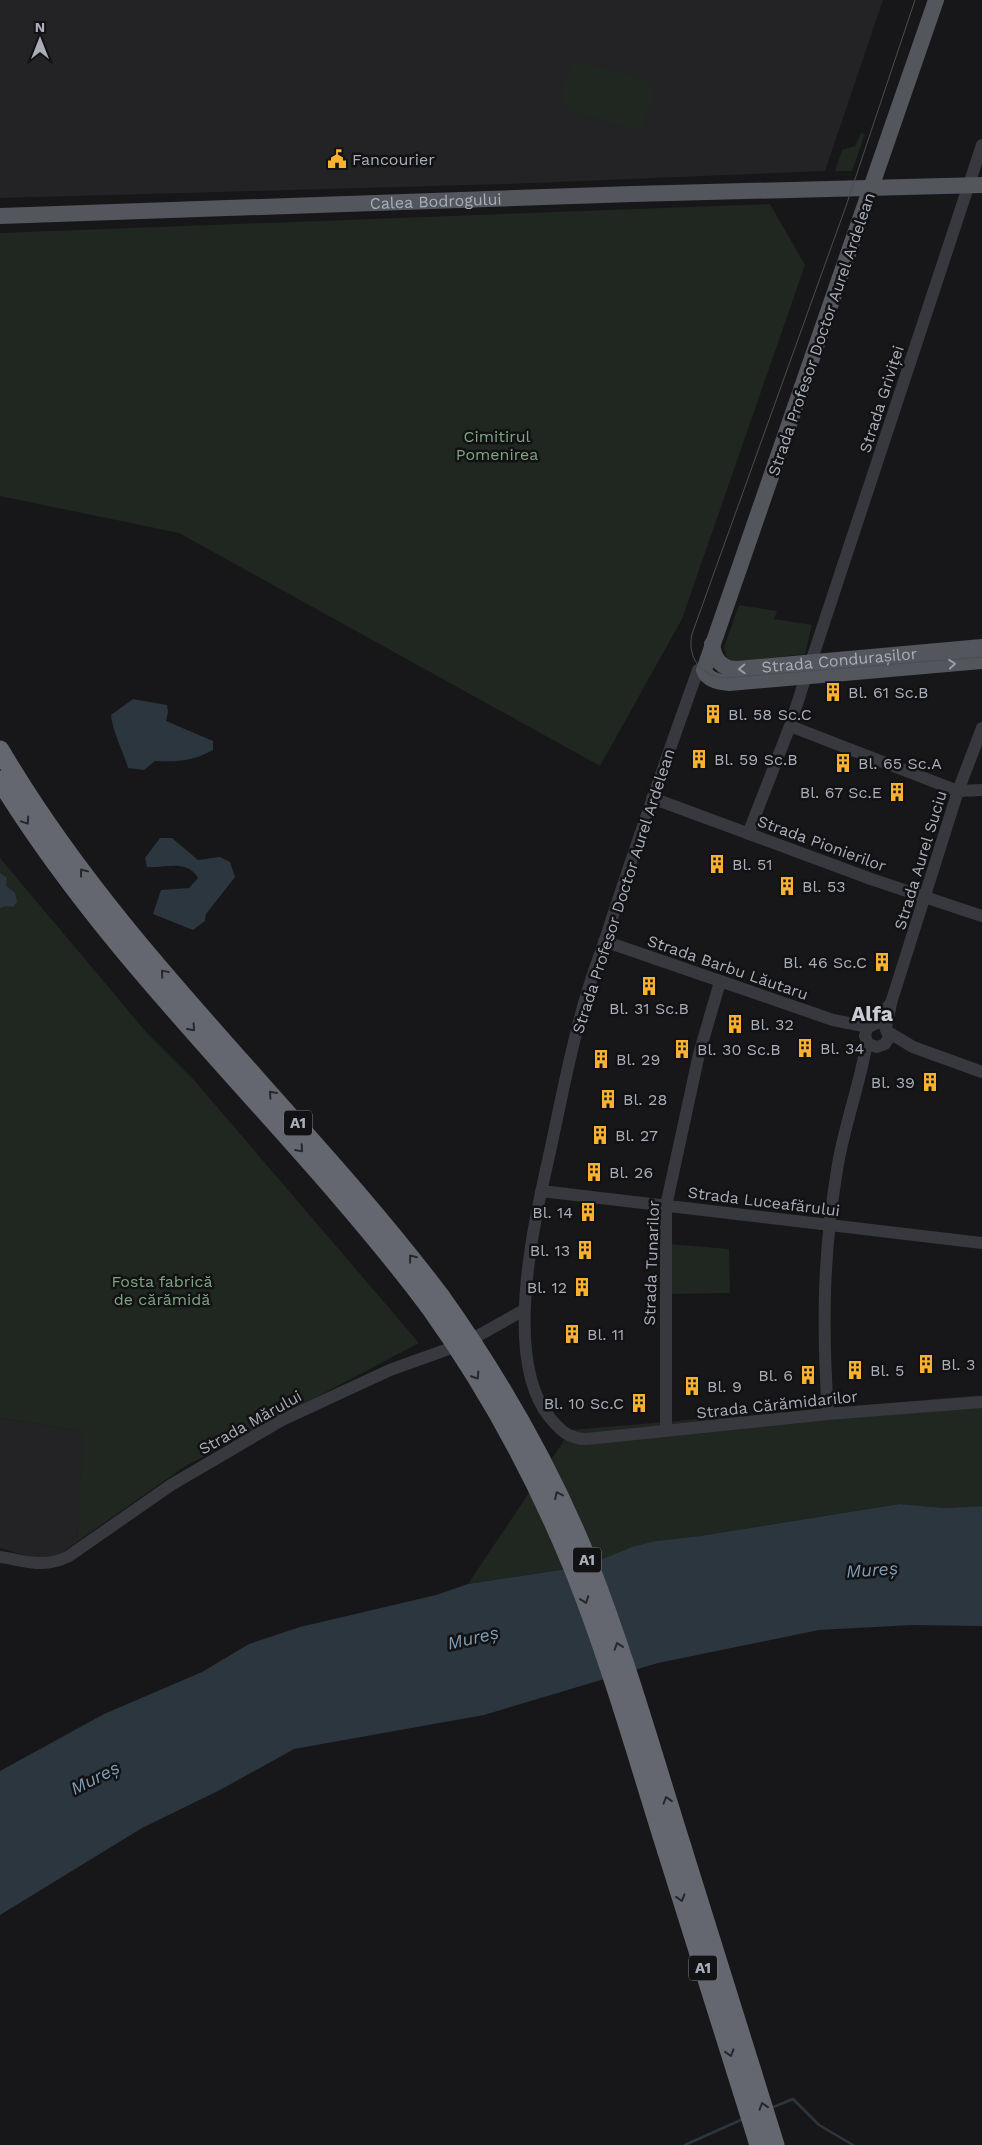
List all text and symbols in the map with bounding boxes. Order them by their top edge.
north arrow [15,15,65,65]
text: N [35,19,45,35]
public building icon: Fancourier [326,148,348,170]
place label: Fancourier [352,150,435,169]
street label: Calea Bodrogului [370,190,502,213]
street label: Strada Profesor Doctor Aurel Ardelean [764,190,879,478]
street label: Strada Griviței [855,343,908,455]
park label: Cimitirul Pomenirea [456,427,538,464]
street label: Strada Condurașilor [761,644,918,677]
one-way arrow [948,658,956,669]
one-way arrow [738,663,746,674]
building icon: Bl. 61 Sc.B [822,681,844,703]
place label: Bl. 61 Sc.B [848,683,928,702]
building icon: Bl. 58 Sc.C [702,703,724,725]
place label: Bl. 58 Sc.C [728,705,812,724]
street label: Strada Profesor Doctor Aurel Ardelean [568,746,679,1036]
building icon: Bl. 59 Sc.B [688,748,710,770]
place label: Bl. 59 Sc.B [714,750,798,769]
building icon: Bl. 65 Sc.A [832,752,854,774]
place label: Bl. 65 Sc.A [858,754,942,773]
building icon: Bl. 67 Sc.E [886,781,908,803]
place label: Bl. 67 Sc.E [800,783,882,802]
street label: Strada Aurel Suciu [890,788,951,932]
street label: Strada Pionierilor [755,811,889,876]
one-way arrow [20,816,30,825]
building icon: Bl. 51 [706,853,728,875]
place label: Bl. 51 [732,855,773,874]
one-way arrow [80,869,88,878]
building icon: Bl. 53 [776,875,798,897]
place label: Bl. 53 [802,877,846,896]
street label: Strada Barbu Lăutaru [645,931,811,1004]
building icon: Bl. 46 Sc.C [871,951,893,973]
place label: Bl. 46 Sc.C [783,953,867,972]
one-way arrow [161,970,170,979]
building icon: Bl. 31 Sc.B [638,975,660,997]
place label: Bl. 31 Sc.B [609,999,689,1018]
district label: Alfa [851,1001,894,1026]
building icon: Bl. 32 [724,1013,746,1035]
place label: Bl. 32 [750,1015,794,1034]
one-way arrow [186,1023,195,1032]
building icon: Bl. 34 [794,1037,816,1059]
building icon: Bl. 30 Sc.B [671,1038,693,1060]
place label: Bl. 34 [820,1039,864,1058]
place label: Bl. 30 Sc.B [697,1040,781,1059]
building icon: Bl. 29 [590,1048,612,1070]
place label: Bl. 29 [616,1050,660,1069]
building icon: Bl. 39 [919,1071,941,1093]
place label: Bl. 39 [871,1073,915,1092]
building icon: Bl. 28 [597,1088,619,1110]
place label: Bl. 28 [623,1090,667,1109]
one-way arrow [269,1091,278,1100]
road number: A1 [284,1110,312,1136]
building icon: Bl. 27 [589,1124,611,1146]
place label: Bl. 27 [615,1126,658,1145]
one-way arrow [294,1144,303,1153]
building icon: Bl. 26 [583,1161,605,1183]
place label: Bl. 26 [609,1163,653,1182]
street label: Strada Luceafărului [687,1183,841,1220]
street label: Strada Tunarilor [640,1200,663,1326]
building icon: Bl. 14 [577,1201,599,1223]
place label: Bl. 14 [532,1203,573,1222]
building icon: Bl. 13 [574,1239,596,1261]
place label: Bl. 13 [530,1241,570,1260]
one-way arrow [409,1255,417,1264]
park label: Fosta fabrică de cărămidă [111,1272,213,1309]
building icon: Bl. 12 [571,1276,593,1298]
place label: Bl. 12 [527,1278,567,1297]
building icon: Bl. 11 [561,1323,583,1345]
place label: Bl. 11 [587,1325,624,1344]
building icon: Bl. 3 [915,1353,937,1375]
place label: Bl. 3 [941,1355,975,1374]
building icon: Bl. 5 [844,1359,866,1381]
place label: Bl. 5 [870,1361,904,1380]
building icon: Bl. 6 [797,1364,819,1386]
place label: Bl. 6 [758,1366,793,1385]
one-way arrow [469,1370,479,1379]
building icon: Bl. 9 [681,1375,703,1397]
place label: Bl. 9 [707,1377,742,1396]
street label: Strada Mărului [196,1386,305,1459]
street label: Strada Cărămidarilor [695,1387,859,1422]
building icon: Bl. 10 Sc.C [628,1392,650,1414]
place label: Bl. 10 Sc.C [544,1394,624,1413]
one-way arrow [554,1491,564,1500]
road number: A1 [573,1548,601,1572]
water label: Mureș [845,1557,899,1582]
one-way arrow [579,1595,589,1604]
water label: Mureș [445,1621,501,1654]
one-way arrow [614,1642,624,1650]
water label: Mureș [67,1756,123,1799]
one-way arrow [663,1797,673,1805]
one-way arrow [676,1894,686,1902]
road number: A1 [689,1956,717,1980]
one-way arrow [724,2049,734,2057]
one-way arrow [759,2102,769,2110]

